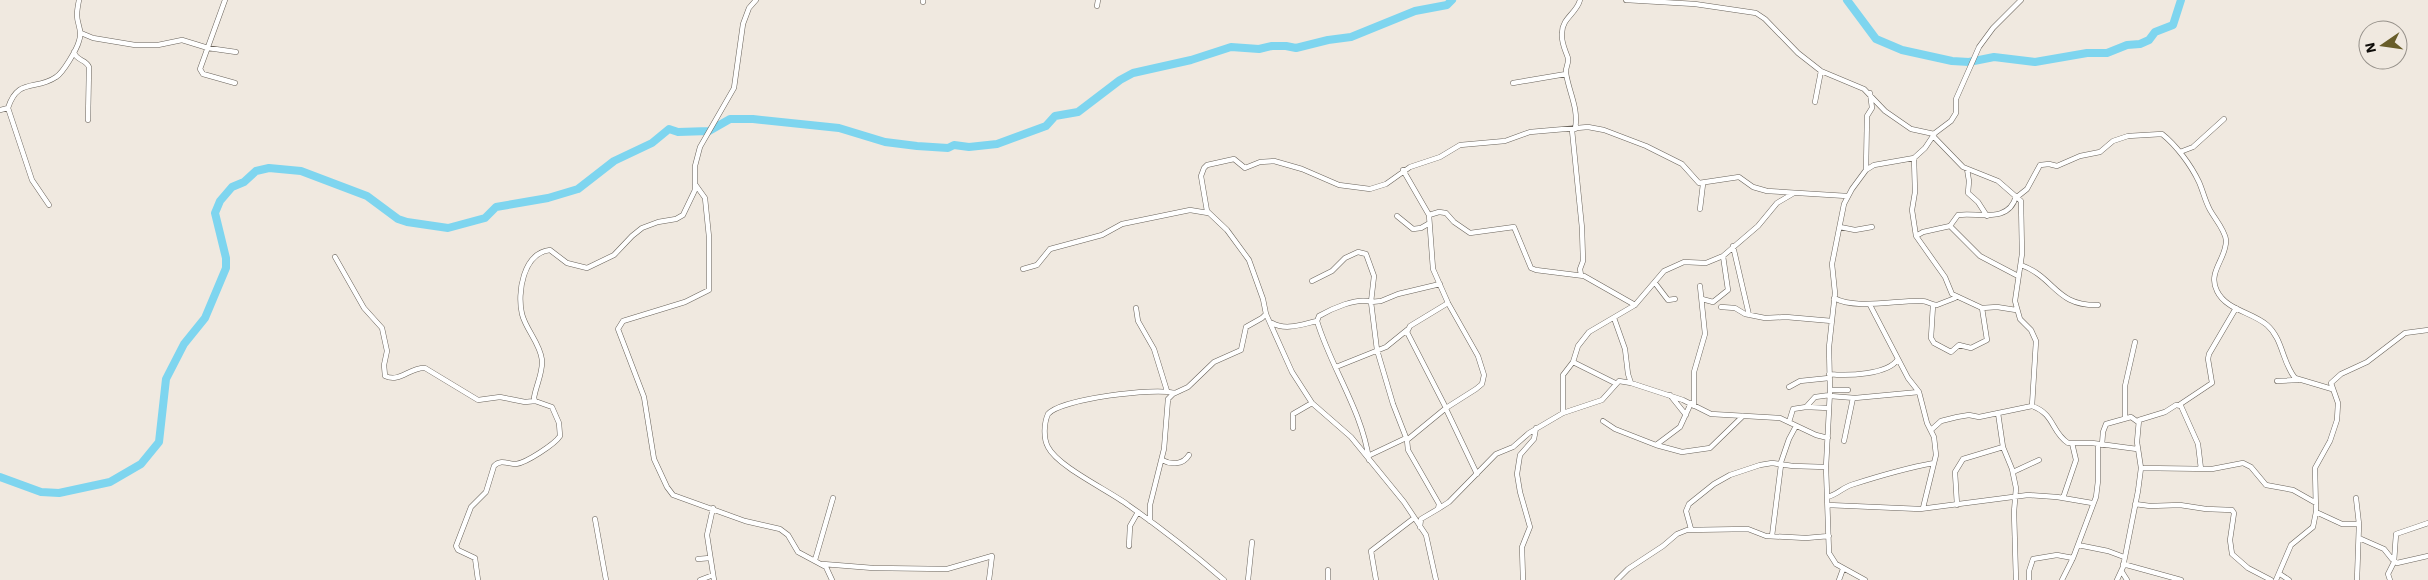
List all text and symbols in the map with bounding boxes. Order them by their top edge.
north arrow [2358,20,2408,70]
text: N [2361,41,2379,55]

